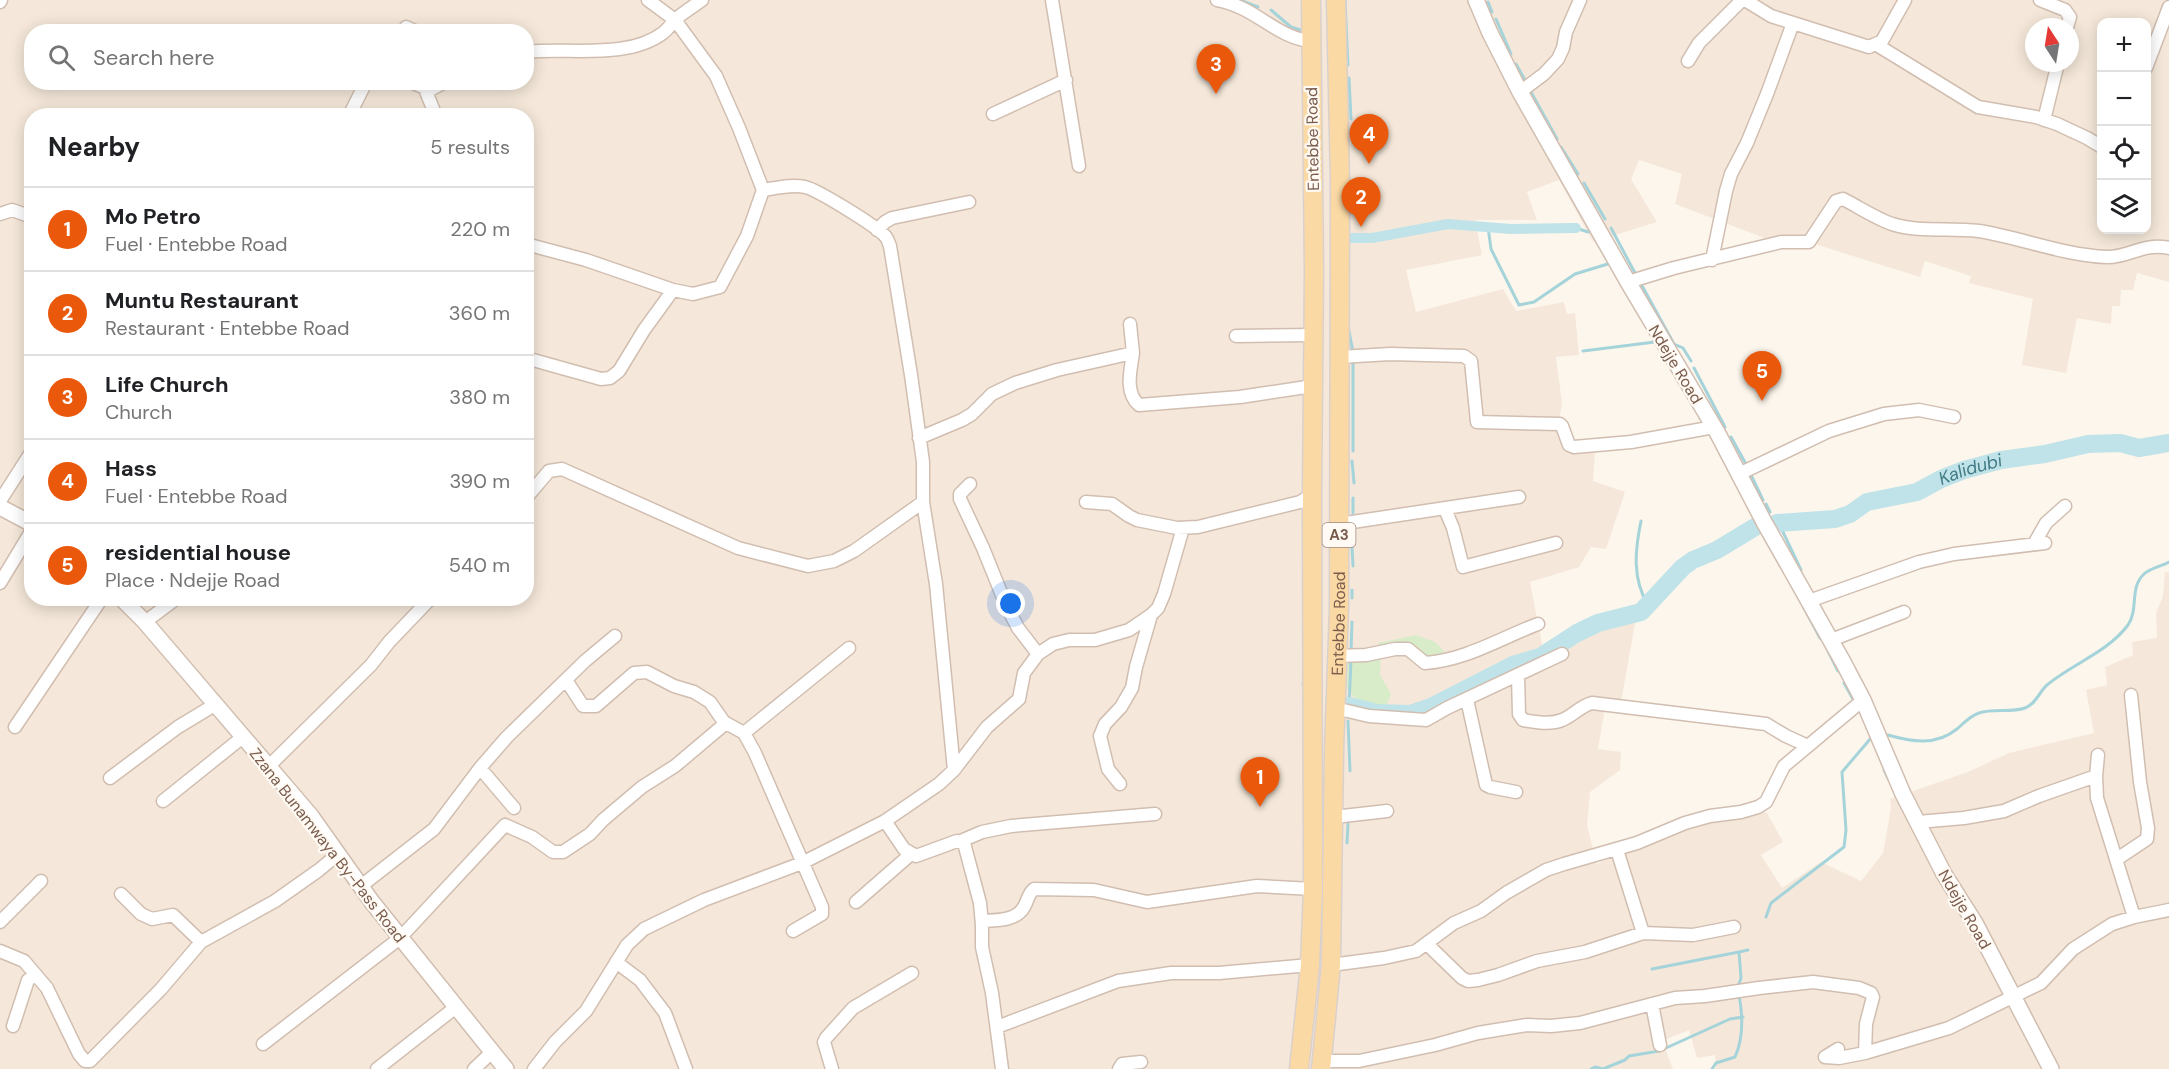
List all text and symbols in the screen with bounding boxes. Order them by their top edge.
north arrow [2025,18,2079,72]
map controls [2097,18,2151,234]
button: + [2097,18,2151,72]
search box [24,24,534,90]
icon: search [45,41,78,74]
text: Search here [93,43,214,72]
pin: 3 [1196,44,1236,94]
button: − [2097,72,2151,126]
street label: Entebbe Road [1301,87,1324,191]
pin: 4 [1350,114,1388,164]
button: locate [2097,126,2151,180]
text: Nearby [48,130,140,164]
text: 5 results [430,134,510,160]
pin: 2 [1342,178,1380,227]
button: layers [2097,180,2151,234]
text: Mo Petro [105,202,201,231]
text: 1 [64,216,71,242]
text: 220 m [450,216,510,242]
text: Fuel · Entebbe Road [105,231,288,257]
text: Muntu Restaurant [105,286,299,315]
text: 2 [62,300,73,326]
text: 360 m [449,300,510,326]
text: Restaurant · Entebbe Road [105,315,350,341]
street label: Ndejje Road [1644,321,1707,408]
pin: 5 [1742,352,1782,401]
text: Life Church [105,370,229,399]
text: 3 [61,384,74,410]
text: 380 m [449,384,510,410]
text: Church [105,399,172,425]
water label: Kalidubi [1935,448,2005,491]
text: Hass [105,454,157,483]
text: 4 [61,468,74,494]
text: 390 m [449,468,510,494]
text: Fuel · Entebbe Road [105,483,288,509]
road number: A3 [1322,523,1356,547]
text: residential house [105,538,291,567]
text: 5 [61,552,74,578]
text: 540 m [449,552,510,578]
text: Place · Ndejje Road [105,567,280,593]
street label: Entebbe Road [1327,572,1350,676]
your location [996,589,1025,618]
street label: Zzana Bunamwaya By-Pass Road [245,744,410,947]
pin: 1 [1240,758,1280,807]
street label: Ndejje Road [1933,866,1996,953]

